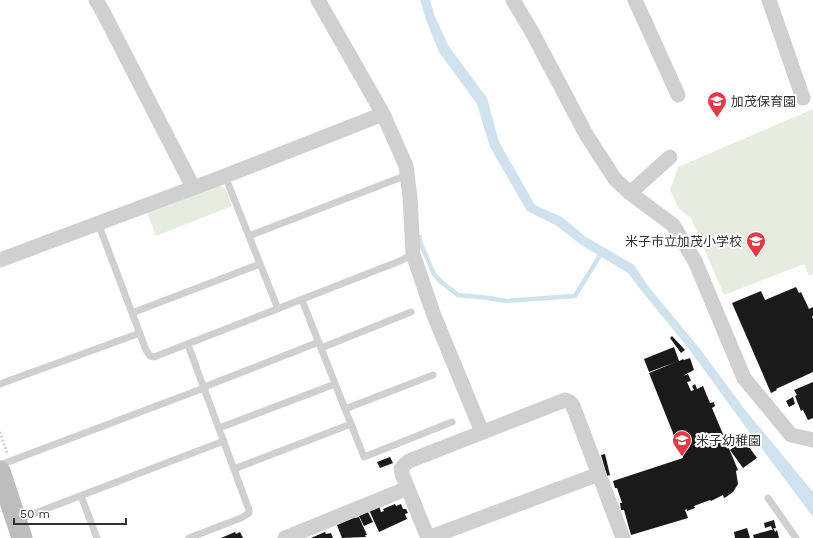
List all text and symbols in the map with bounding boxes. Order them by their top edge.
school or university icon: 加茂保育園 [706,90,728,118]
place label: 加茂保育園 [731,94,796,109]
school or university icon: 米子市立加茂小学校 [745,230,767,258]
place label: 米子市立加茂小学校 [625,234,742,249]
school or university icon: 米子幼稚園 [671,429,693,457]
place label: 米子幼稚園 [696,433,761,448]
scale bar [14,500,126,526]
text: 50 m [20,507,50,521]

